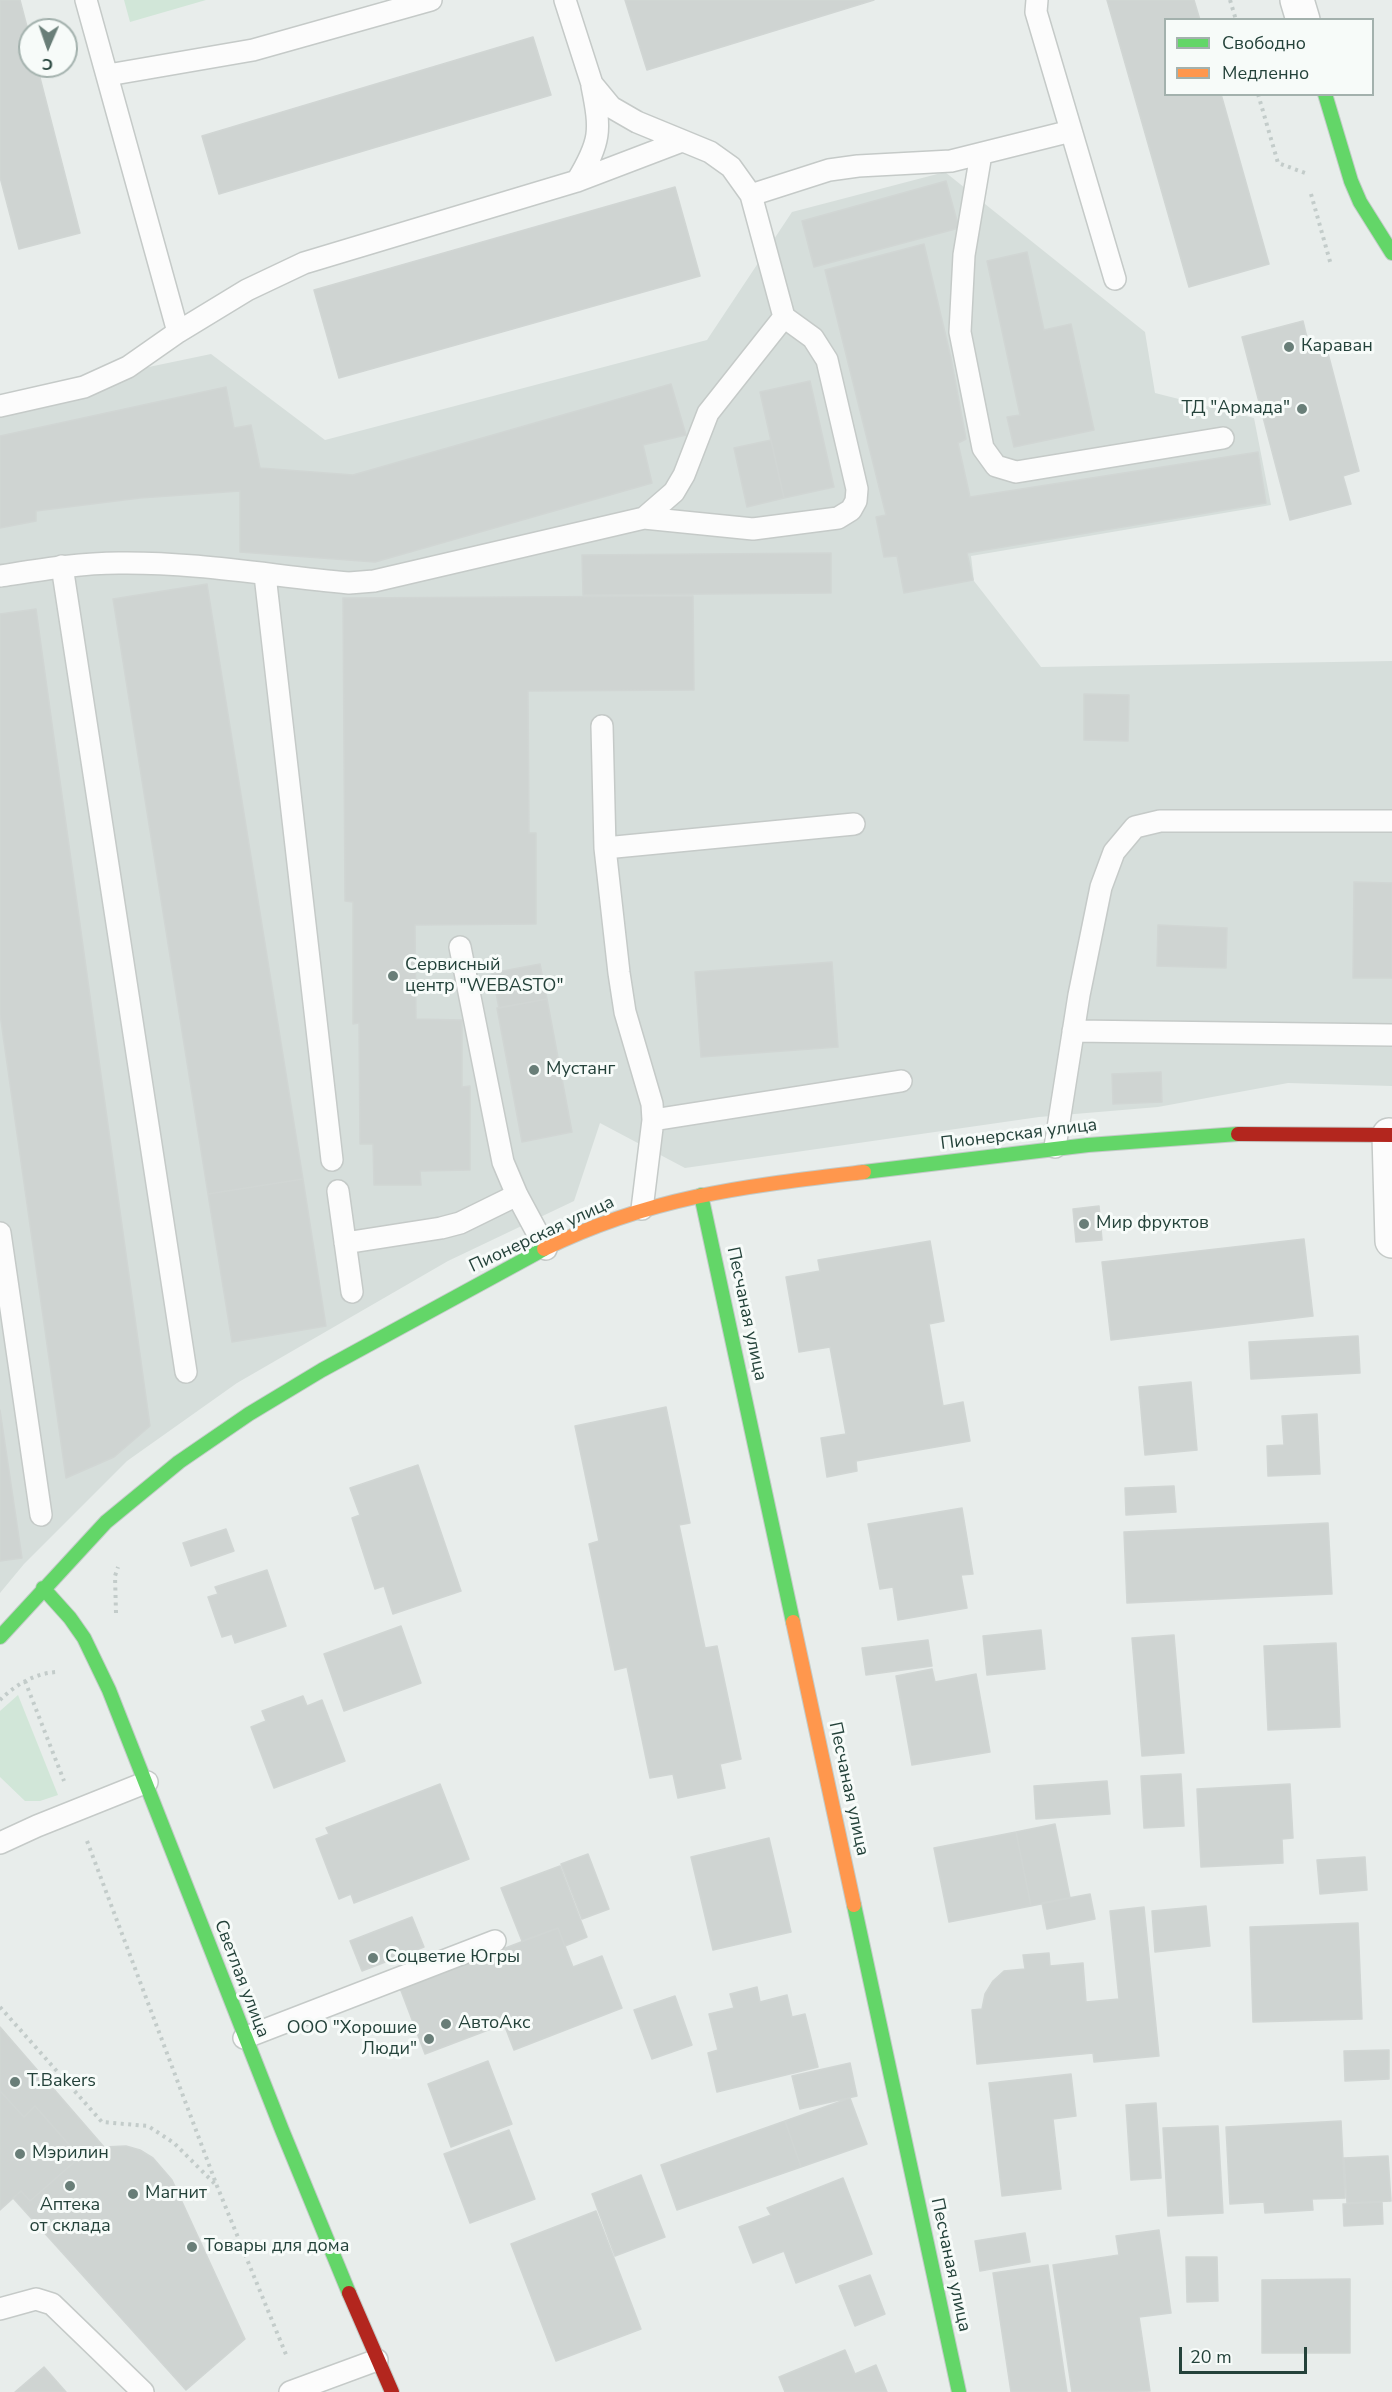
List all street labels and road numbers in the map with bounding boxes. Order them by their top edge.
street label: Пионерская улица [940,1115,1098,1155]
street label: Пионерская улица [466,1192,618,1278]
street label: Песчаная улица [721,1245,771,1383]
street label: Песчаная улица [823,1720,873,1858]
street label: Светлая улица [209,1917,273,2041]
street label: Песчаная улица [925,2196,975,2334]

